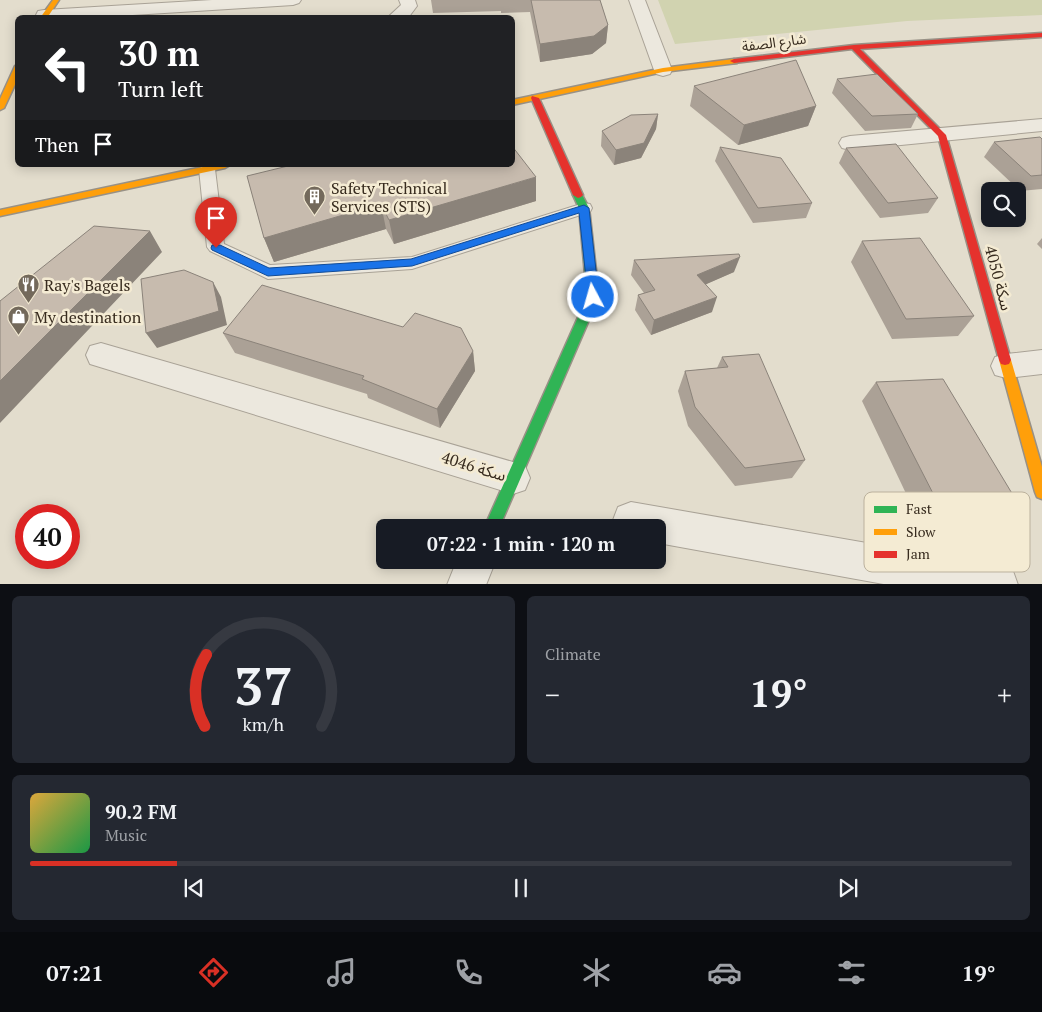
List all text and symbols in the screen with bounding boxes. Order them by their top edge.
street label: شارع الصفة [741,29,808,57]
text: 30 m [118,30,199,76]
icon: left [35,35,100,100]
text: Turn left [118,74,204,103]
icon: arrive [89,130,117,158]
text: Then [35,132,79,157]
place label: Safety Technical Services (STS) [331,177,447,217]
map controls [981,182,1026,227]
button: search [981,182,1026,227]
building icon: Safety Technical Services (STS) [303,185,327,216]
pin [195,197,237,248]
icon: arrive [202,204,230,232]
street label: سكة 4050 [980,243,1018,313]
position arrow [566,270,618,322]
restaurant icon: Ray's Bagels [16,273,40,304]
place label: Ray's Bagels [44,274,130,296]
shop icon: My destination [6,305,30,336]
place label: My destination [34,306,142,328]
street label: سكة 4046 [439,446,509,486]
legend [864,492,1030,572]
text: Fast [906,499,933,518]
speed limit sign: 40 [15,504,80,569]
text: Slow [906,522,936,541]
text: 07:22 · 1 min · 120 m [427,531,615,556]
text: Jam [906,544,930,563]
text: Climate [545,643,601,665]
text: 37 [234,651,293,720]
text: 19° [749,668,808,718]
text: − [545,676,560,713]
text: + [997,676,1012,713]
text: km/h [243,712,285,736]
text: 90.2 FM [105,799,177,824]
text: Music [105,824,147,846]
icon: previous [180,874,208,902]
icon: pause [507,874,535,902]
icon: next [834,874,862,902]
icon: directions [196,955,231,990]
icon: music [324,955,359,990]
icon: phone [451,955,486,990]
icon: climate [579,955,614,990]
icon: car [707,955,742,990]
icon: filters [834,955,869,990]
text: 07:21 [46,958,104,987]
text: 19° [962,958,996,987]

